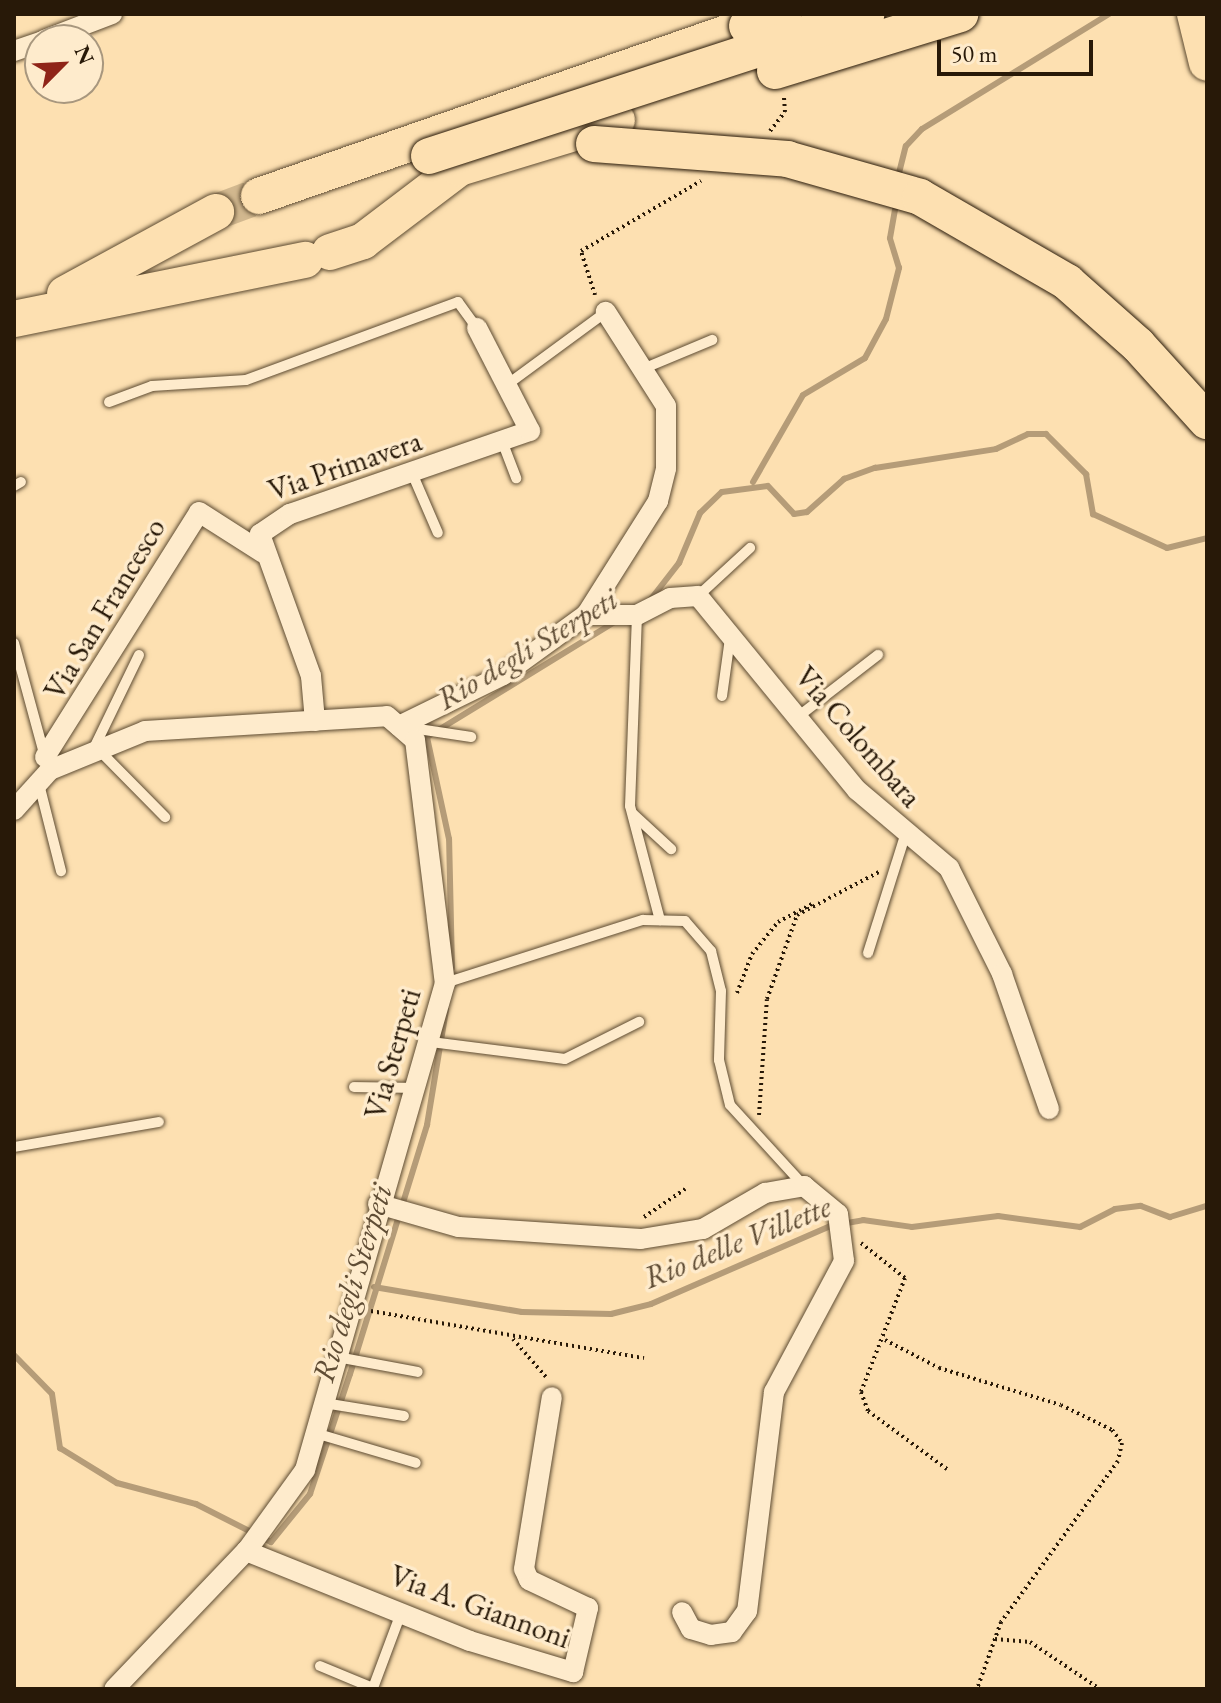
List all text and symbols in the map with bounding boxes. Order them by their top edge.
north arrow [24,24,104,104]
scale bar [941,24,1097,74]
text: 50 m [951,38,998,69]
text: N [68,41,101,69]
street label: Via Primavera [264,423,426,509]
street label: Via San Francesco [37,512,173,706]
water label: Rio degli Sterpeti [429,580,625,718]
street label: Via Colombara [787,659,929,815]
street label: Via Sterpeti [357,985,429,1123]
water label: Rio degli Sterpeti [304,1179,400,1387]
water label: Rio delle Villette [638,1187,836,1297]
street label: Via A. Giannoni [385,1558,575,1656]

